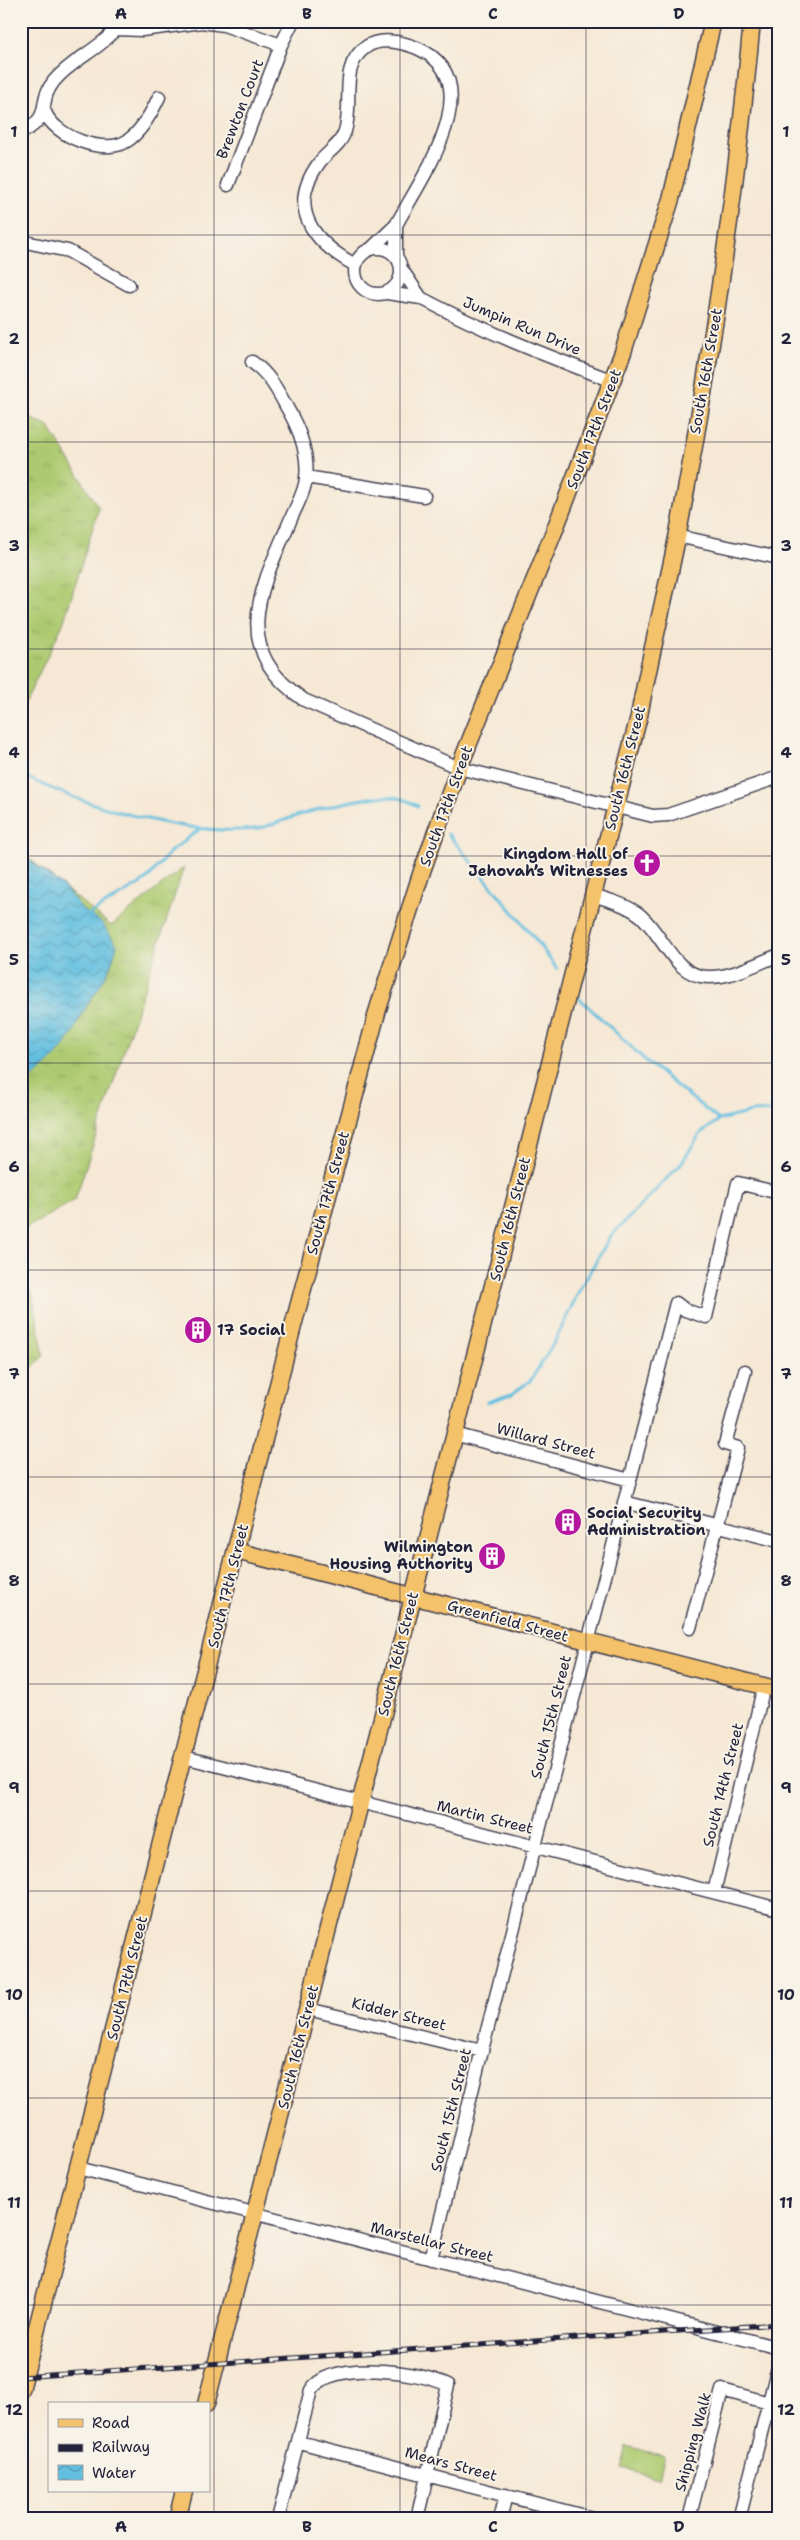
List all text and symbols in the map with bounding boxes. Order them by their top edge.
text: A [115,3,127,24]
text: B [302,3,312,24]
text: C [488,3,498,24]
text: D [673,3,685,24]
street label: Brewton Court [212,56,268,162]
text: 1 [10,121,18,142]
text: 1 [782,121,790,142]
street label: Jumpin Run Drive [460,292,584,360]
street label: South 16th Street [685,306,727,436]
text: 2 [8,328,20,349]
text: 2 [780,328,792,349]
street label: South 17th Street [562,366,626,492]
text: 3 [8,535,20,556]
text: 3 [780,535,792,556]
street label: South 16th Street [600,704,650,832]
text: 4 [8,742,20,763]
text: 4 [780,742,792,763]
street label: South 17th Street [415,743,477,869]
place label: Kingdom Hall of Jehovah’s Witnesses [468,844,628,881]
church icon: Kingdom Hall of Jehovah’s Witnesses [632,848,662,878]
text: 5 [9,949,19,970]
text: 5 [781,949,791,970]
street label: South 17th Street [302,1129,354,1257]
street label: South 16th Street [485,1155,535,1283]
text: 6 [8,1156,20,1177]
text: 6 [780,1156,792,1177]
building icon: 17 Social [183,1315,213,1345]
place label: 17 Social [217,1320,285,1340]
text: 7 [8,1363,20,1384]
text: 7 [780,1363,792,1384]
street label: Willard Street [494,1418,598,1464]
place label: Social Security Administration [587,1503,705,1540]
building icon: Social Security Administration [553,1507,583,1537]
street label: South 17th Street [203,1522,253,1650]
place label: Wilmington Housing Authority [329,1537,473,1574]
building icon: Wilmington Housing Authority [477,1541,507,1571]
text: 8 [8,1570,20,1591]
text: 8 [780,1570,792,1591]
street label: South 16th Street [373,1590,423,1718]
street label: Greenfield Street [445,1595,571,1647]
street label: South 15th Street [526,1653,576,1781]
street label: South 14th Street [698,1721,748,1849]
text: 9 [8,1777,20,1798]
text: 9 [780,1777,792,1798]
street label: Martin Street [435,1795,535,1839]
street label: South 17th Street [102,1914,152,2042]
street label: South 16th Street [273,1983,323,2111]
text: 10 [5,1984,23,2005]
text: 10 [777,1984,795,2005]
street label: Kidder Street [350,1993,448,2035]
street label: South 15th Street [426,2046,476,2174]
text: 11 [7,2192,21,2213]
text: 11 [779,2192,793,2213]
street label: Marstellar Street [368,2217,496,2267]
street label: Shipping Walk [670,2390,716,2494]
text: 12 [5,2399,23,2420]
text: 12 [777,2399,795,2420]
legend [48,2402,210,2492]
text: Road [92,2413,130,2433]
text: Railway [92,2437,150,2457]
street label: Mears Street [403,2442,499,2486]
text: Water [92,2463,136,2483]
text: A [115,2516,127,2537]
text: B [302,2516,312,2537]
text: C [488,2516,498,2537]
text: D [673,2516,685,2537]

